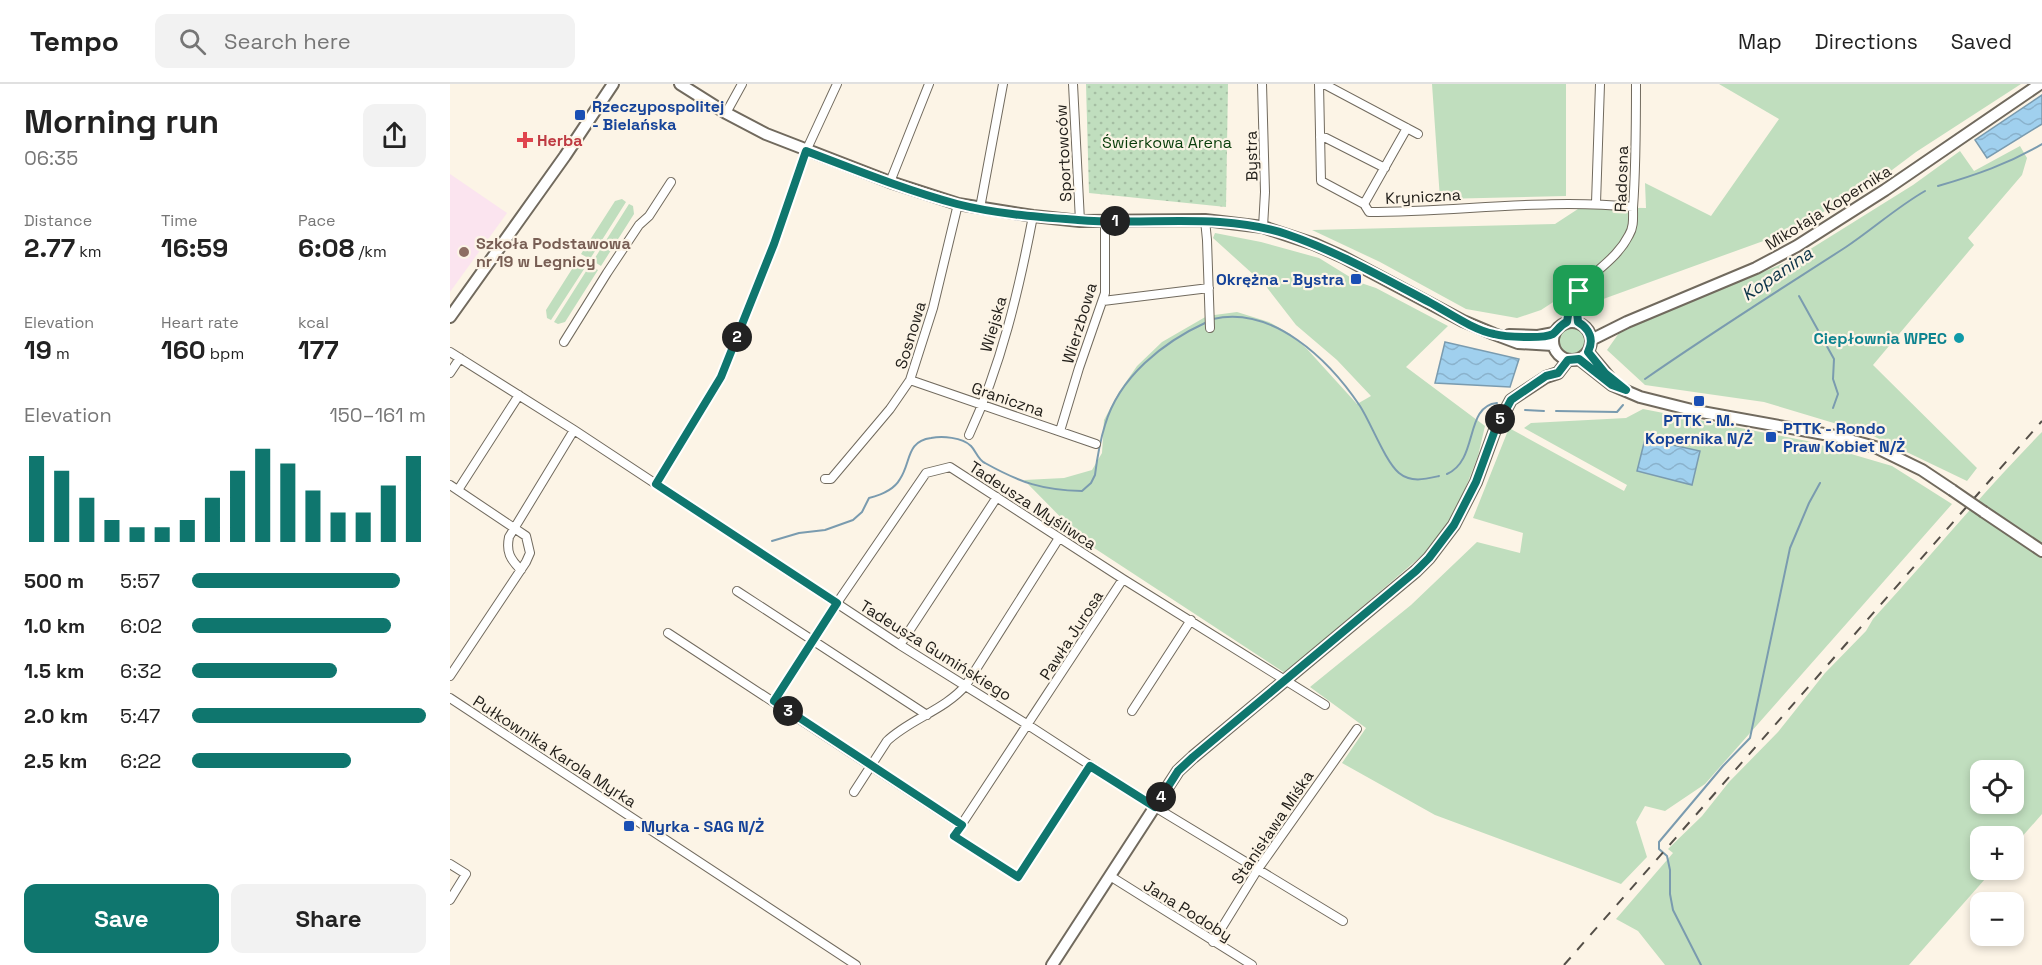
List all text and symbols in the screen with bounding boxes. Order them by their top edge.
search box [155,14,575,68]
text: Tempo [30,23,119,59]
icon: search [176,25,209,58]
text: Search here [224,27,351,55]
text: Map [1738,28,1782,55]
text: Directions [1815,28,1918,55]
text: Saved [1951,28,2012,55]
place label: Rzeczypospolitej - Bielańska [592,96,724,135]
text: Morning run [24,101,219,143]
button: share [363,104,426,167]
street label: Sportowców [1050,104,1077,202]
marker: Rzeczypospolitej - Bielańska [573,108,587,122]
place label: Herba [537,130,583,151]
street label: Bystra [1241,130,1262,182]
park label: Świerkowa Arena [1102,132,1232,153]
marker: Herba [518,133,532,147]
text: 06:35 [24,145,78,171]
street label: Radosna [1610,145,1633,213]
street label: Mikołaja Kopernika [1761,160,1895,255]
street label: Kryniczna [1385,184,1461,209]
pin: 1 [1100,206,1130,236]
text: Distance [24,210,92,231]
text: Time [161,210,197,231]
text: Pace [298,210,335,231]
text: 1 [1111,210,1119,231]
text: 2.77 [24,231,75,265]
text: 16:59 [161,231,228,265]
text: 6:08 [298,231,354,265]
place label: Szkoła Podstawowa nr 19 w Legnicy [476,233,631,272]
text: km [75,241,102,262]
text: /km [354,241,387,262]
water label: Kopanina [1737,241,1817,306]
marker: Szkoła Podstawowa nr 19 w Legnicy [457,245,471,259]
pin [1553,265,1604,316]
place label: Okrężna - Bystra [1216,269,1344,290]
marker: Okrężna - Bystra [1349,272,1363,286]
icon: arrive [1562,274,1595,307]
street label: Wierzbowa [1057,280,1102,366]
street label: Wiejska [975,294,1011,355]
street label: Sosnowa [890,299,931,371]
text: Elevation [24,312,94,333]
text: Heart rate [161,312,239,333]
text: kcal [298,312,329,333]
pin: 2 [722,322,752,352]
text: 2 [732,326,742,347]
place label: Ciepłownia WPEC [1813,328,1947,349]
marker: Ciepłownia WPEC [1952,331,1966,345]
text: 19 [24,333,52,367]
text: 160 [161,333,206,367]
text: 177 [298,333,339,367]
text: m [52,343,70,364]
text: bpm [206,343,244,364]
street label: Graniczna [969,377,1047,422]
marker: PTTK - M. Kopernika N/Ż [1692,394,1706,408]
text: Elevation [24,402,112,428]
text: 150–161 m [329,402,426,428]
pin: 5 [1485,404,1515,434]
text: 5 [1495,408,1505,429]
place label: PTTK - M. Kopernika N/Ż [1645,410,1753,449]
place label: PTTK - Rondo Praw Kobiet N/Ż [1783,418,1905,457]
marker: PTTK - Rondo Praw Kobiet N/Ż [1764,430,1778,444]
street label: Tadeusza Myśliwca [965,456,1100,555]
text: 500 m [24,568,84,594]
text: 5:57 [120,568,160,594]
street label: Pawła Jurosa [1035,587,1108,684]
street label: Tadeusza Gumińskiego [856,595,1016,706]
text: 1.0 km [24,613,85,639]
text: 6:02 [120,613,162,639]
text: 1.5 km [24,658,84,684]
text: 6:32 [120,658,161,684]
street label: Pułkownika Karola Myrka [469,691,640,812]
pin: 3 [773,696,803,726]
text: 3 [783,700,793,721]
text: 2.0 km [24,703,88,729]
text: 5:47 [120,703,160,729]
text: 2.5 km [24,748,87,774]
text: 6:22 [120,748,161,774]
map controls [1970,760,2024,946]
button: locate [1970,760,2024,814]
street label: Stanisława Miśka [1226,766,1318,888]
pin: 4 [1146,782,1176,812]
text: 4 [1156,786,1166,807]
place label: Myrka - SAG N/Ż [641,816,764,837]
marker: Myrka - SAG N/Ż [622,819,636,833]
button: + [1970,826,2024,880]
street label: Jana Podoby [1139,875,1236,946]
button: Save [24,884,219,953]
button: Share [231,884,426,953]
button: − [1970,892,2024,946]

